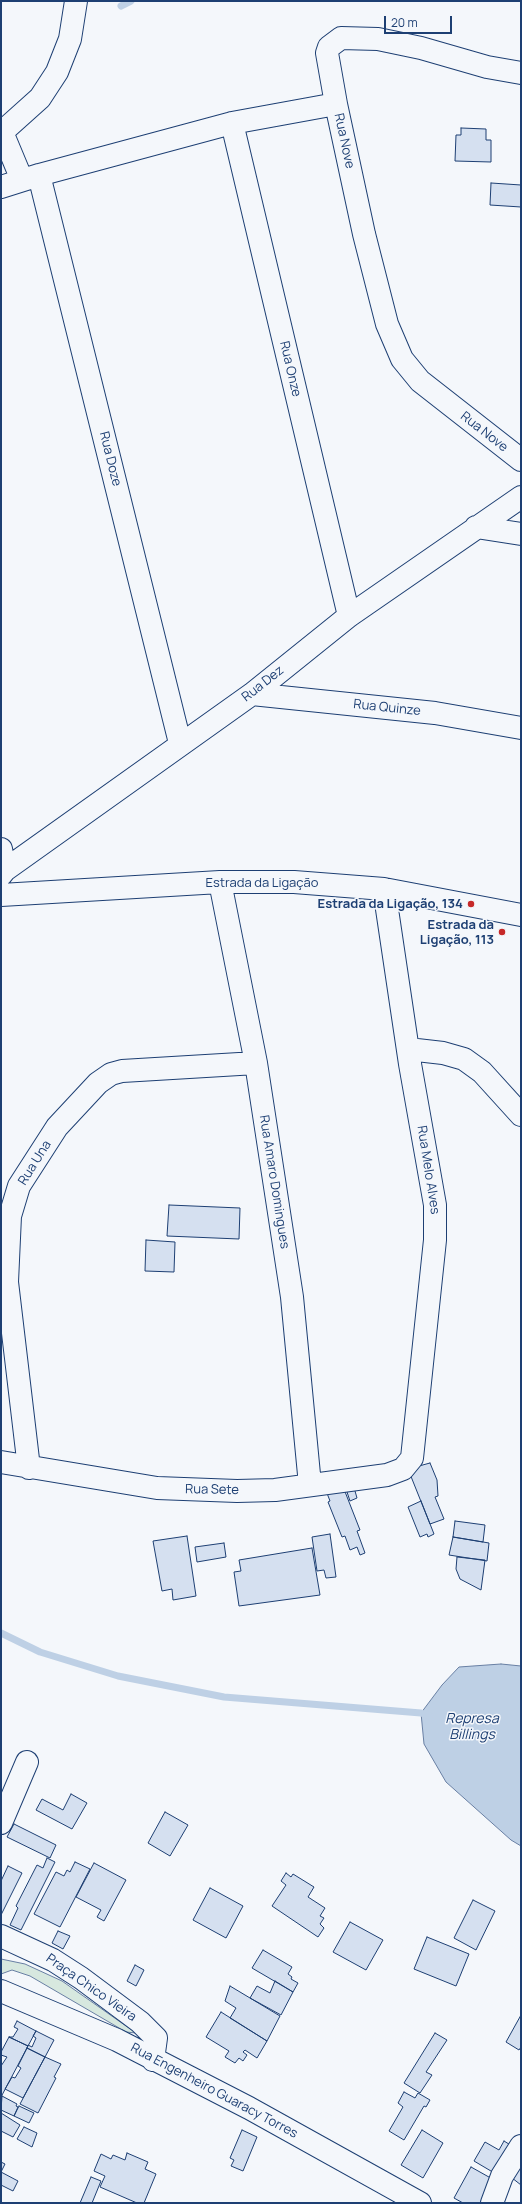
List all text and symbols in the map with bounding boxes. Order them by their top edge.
scale bar [386,8,454,34]
text: 20 m [391,14,418,31]
street label: Rua Nove [331,112,357,170]
street label: Rua Onze [276,340,304,398]
street label: Rua Nove [457,409,511,455]
street label: Rua Doze [96,430,124,488]
street label: Rua Dez [239,663,287,705]
street label: Rua Quinze [353,697,421,719]
street label: Estrada da Ligação [206,875,318,891]
place label: Estrada da Ligação, 134 [318,896,463,912]
marker: Estrada da Ligação, 134 [466,899,476,909]
place label: Estrada da Ligação, 113 [420,917,494,948]
marker: Estrada da Ligação, 113 [497,927,507,937]
street label: Rua Amaro Domingues [256,1114,292,1250]
street label: Rua Melo Alves [413,1125,443,1215]
street label: Rua Una [15,1138,55,1188]
street label: Rua Sete [185,1482,239,1498]
water label: Represa Billings [445,1711,499,1744]
street label: Praça Chico Vieira [43,1951,139,2025]
street label: Rua Engenheiro Guaracy Torres [128,2040,300,2142]

